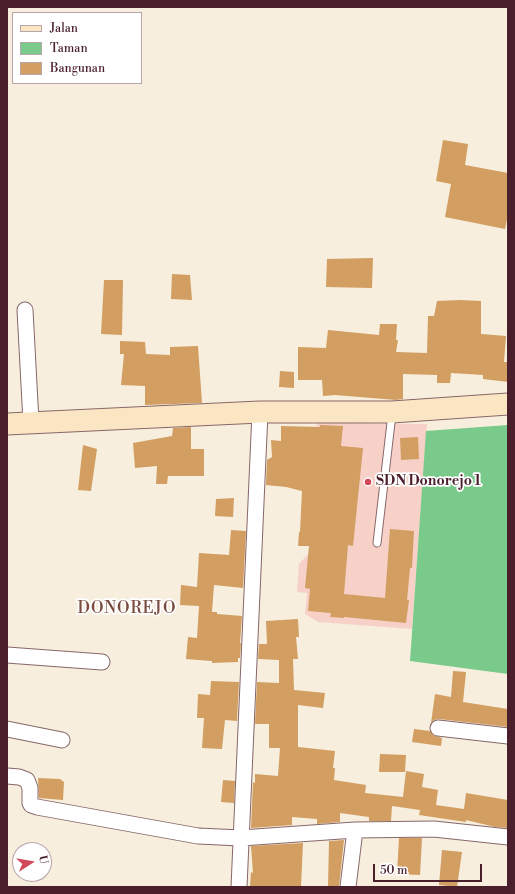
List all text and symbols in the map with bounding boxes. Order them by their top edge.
legend [12,12,142,84]
text: Jalan [50,21,78,36]
text: Taman [50,41,88,56]
text: Bangunan [50,61,105,76]
place label: SDN Donorejo 1 [376,474,481,490]
marker: SDN Donorejo 1 [363,477,373,487]
district label: DONOREJO [78,599,176,619]
north arrow [12,842,52,882]
text: U [35,854,50,865]
scale bar [375,856,484,882]
text: 50 m [380,863,408,878]

